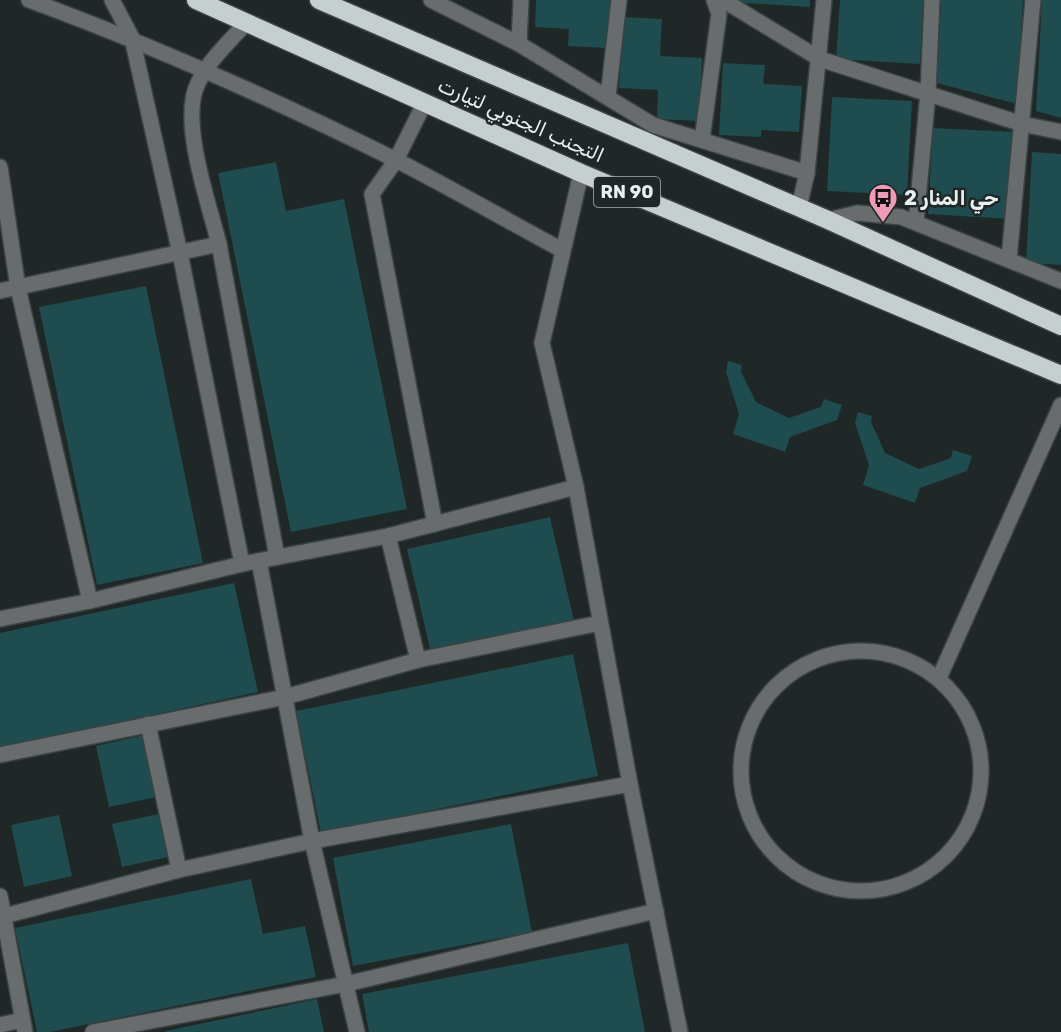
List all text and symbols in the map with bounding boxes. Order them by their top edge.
street label: التجنب الجنوبي لتيارت [433,73,608,170]
road number: RN 90 [594,177,660,207]
bus stop icon: حي المنار 2 [867,182,899,224]
place label: حي المنار 2 [904,186,999,214]

